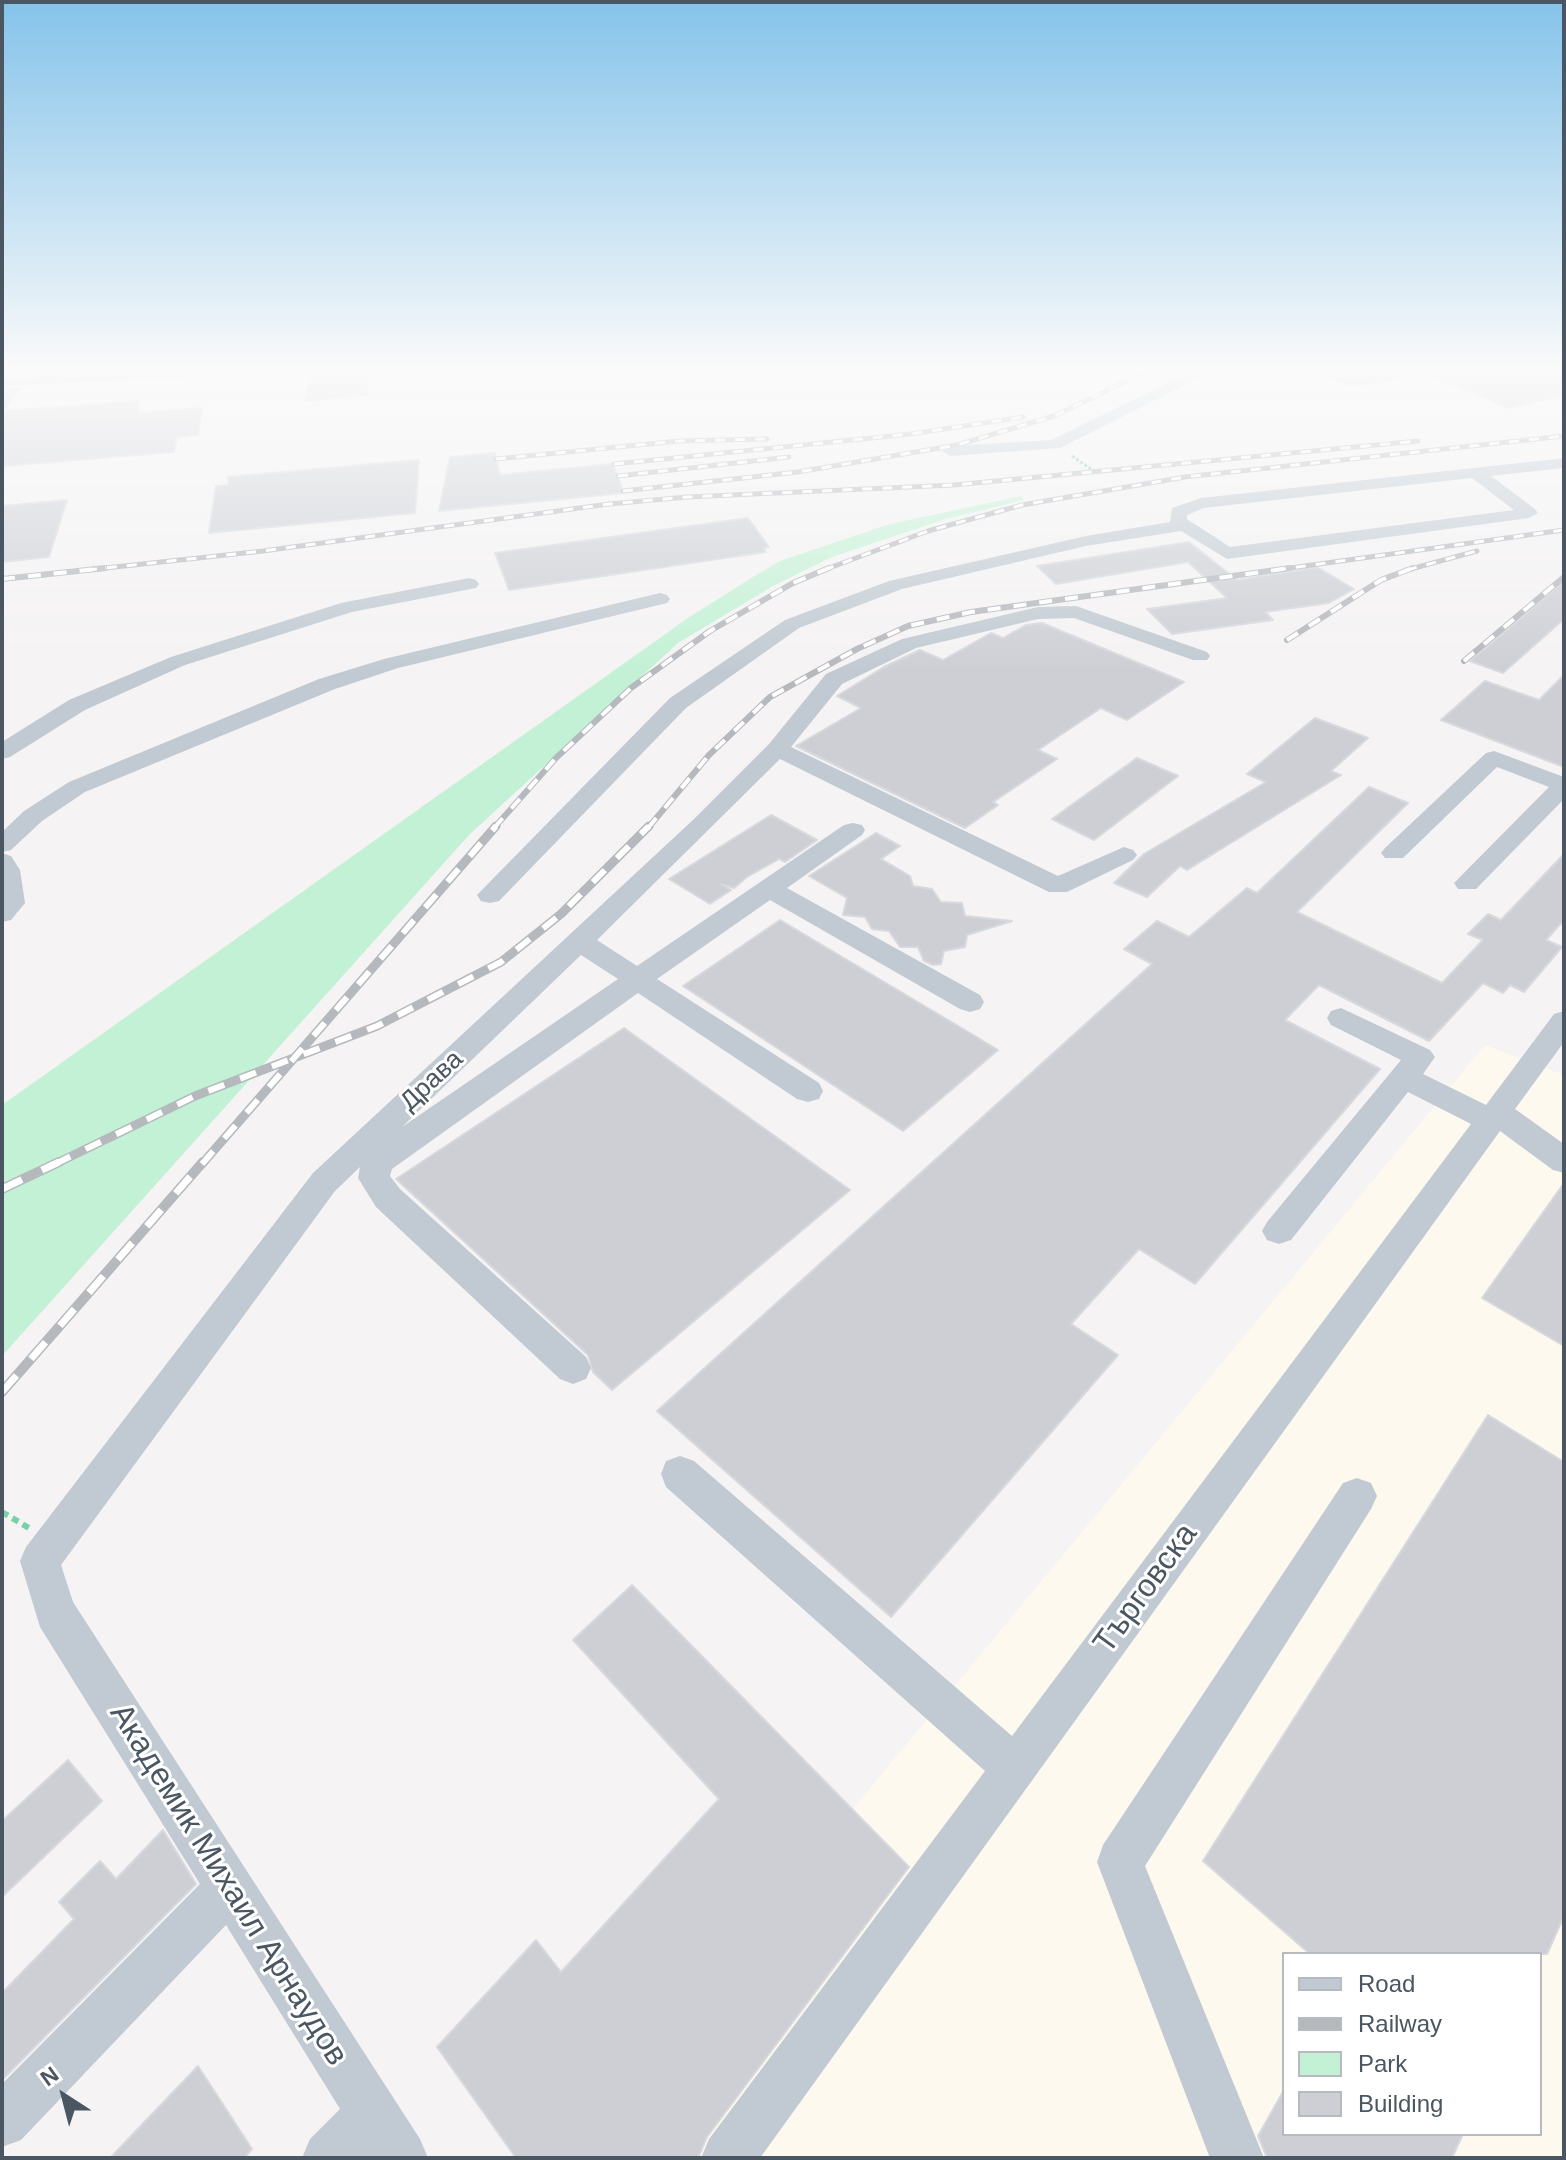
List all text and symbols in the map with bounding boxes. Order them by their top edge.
street label: Драва [394,1044,470,1118]
street label: Търговска [1086,1517,1206,1661]
street label: Академик Михаил Арнаудов [101,1697,355,2073]
legend [1282,1952,1542,2136]
text: Road [1358,1970,1415,1997]
text: Railway [1358,2010,1442,2037]
text: Park [1358,2050,1407,2077]
north arrow [24,2056,104,2136]
text: N [36,2061,63,2091]
text: Building [1358,2090,1443,2117]

